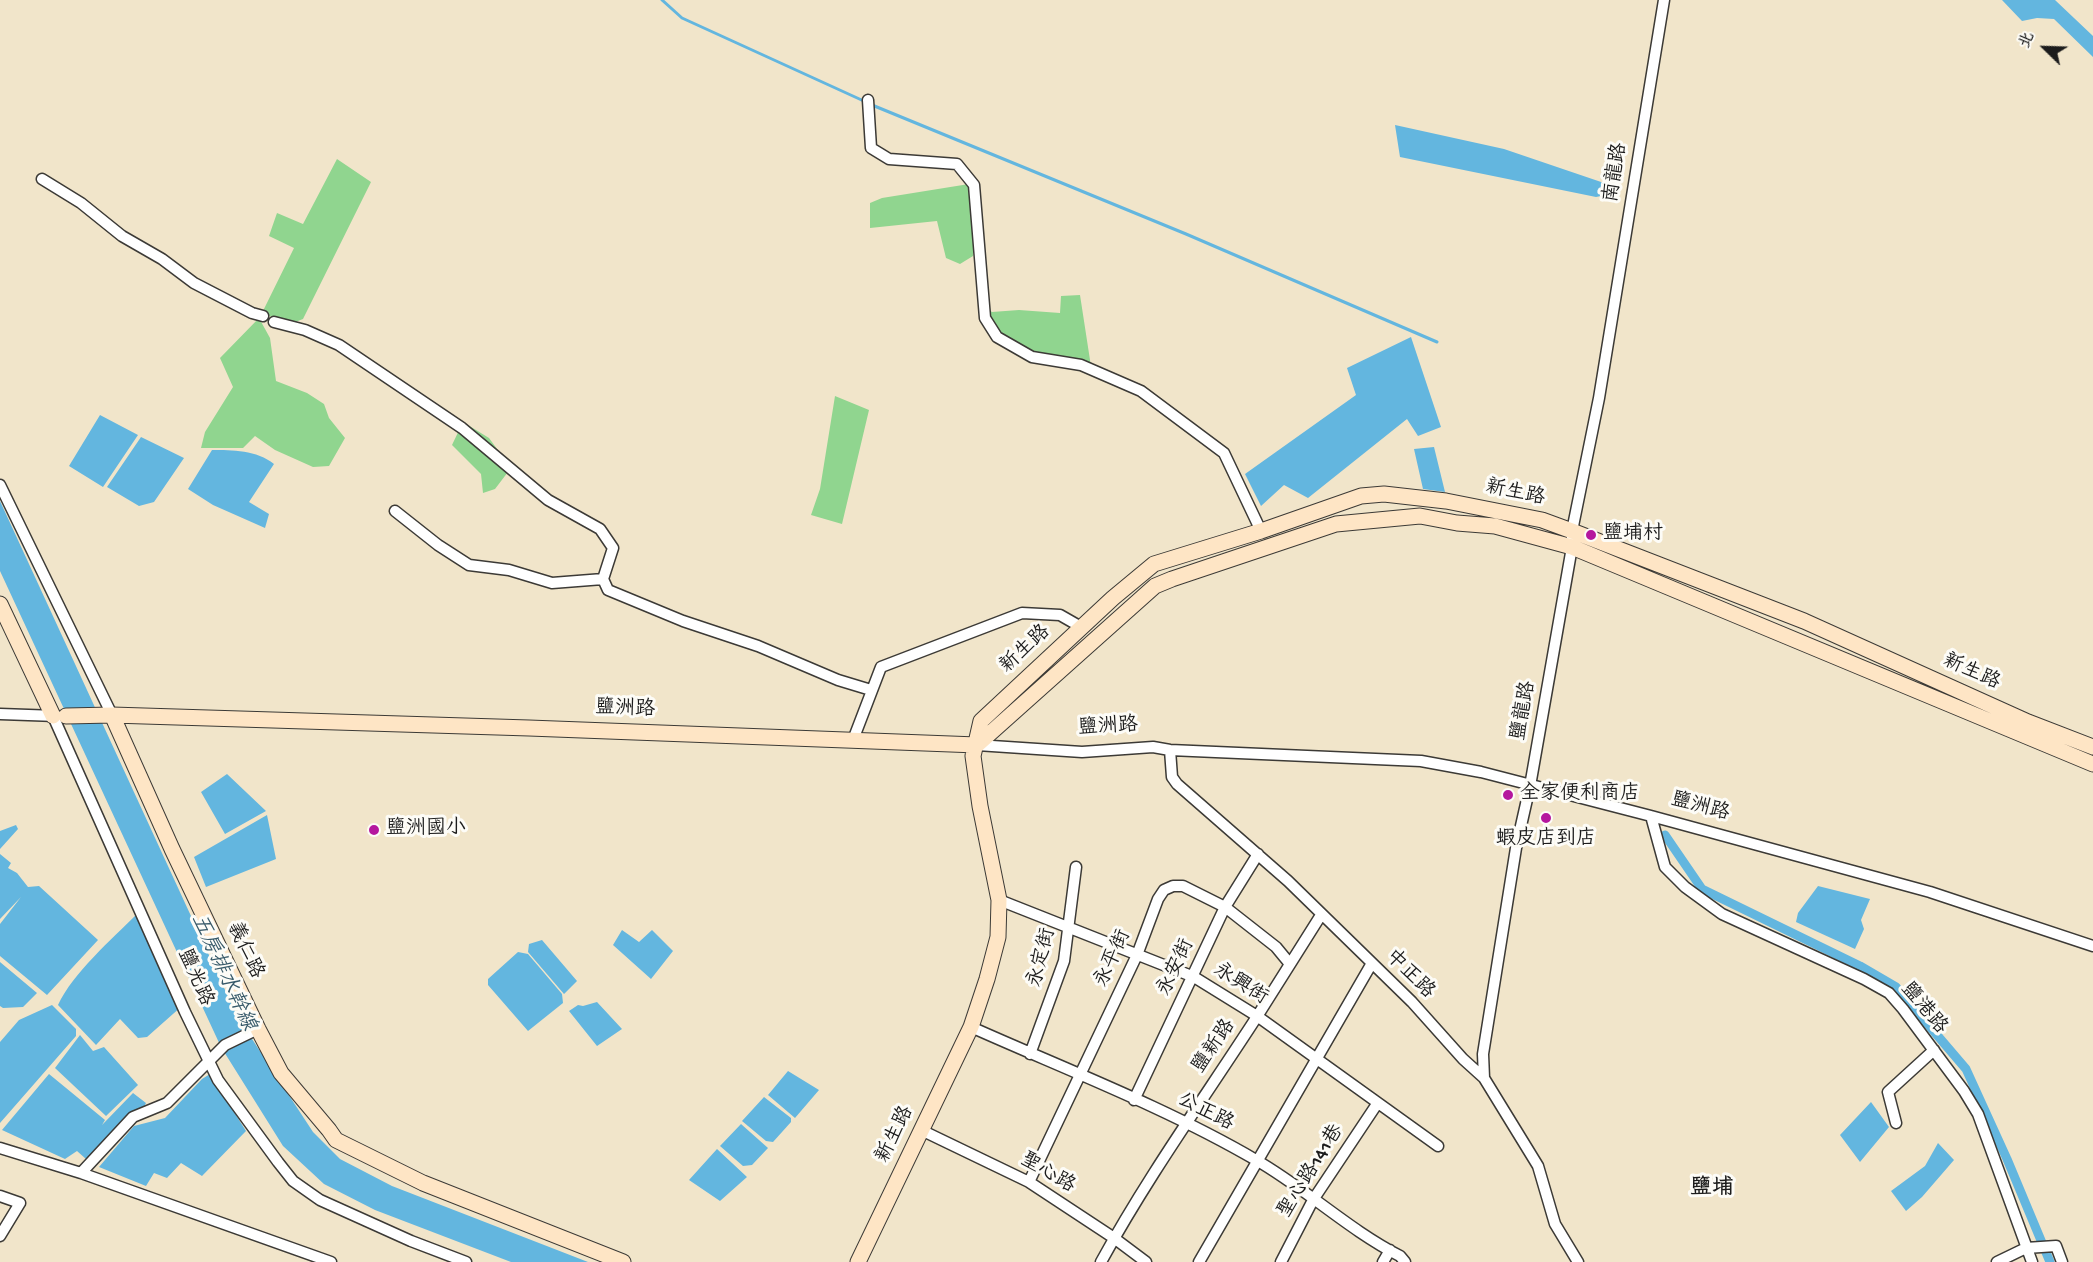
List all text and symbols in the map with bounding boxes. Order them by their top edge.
north arrow [2015,18,2075,78]
text: 北 [2016,30,2040,52]
street label: 南龍路 [1600,141,1634,205]
street label: 新生路 [1483,476,1547,512]
place label: 鹽埔村 [1603,523,1663,547]
marker: 鹽埔村 [1584,528,1598,542]
street label: 新生路 [996,621,1056,679]
street label: 新生路 [1939,650,2003,696]
street label: 鹽龍路 [1508,679,1542,743]
street label: 鹽洲路 [595,697,655,723]
street label: 鹽洲路 [1077,714,1139,742]
place label: 全家便利商店 [1520,783,1640,807]
marker: 全家便利商店 [1501,788,1515,802]
street label: 鹽洲路 [1668,789,1732,827]
marker: 蝦皮店到店 [1539,811,1553,825]
place label: 鹽洲國小 [386,818,466,842]
marker: 鹽洲國小 [367,823,381,837]
place label: 蝦皮店到店 [1496,828,1596,852]
water label: 五房排水幹線 [184,911,260,1035]
street label: 義仁路 [220,919,268,983]
street label: 永定街 [1024,926,1062,990]
street label: 永平街 [1091,927,1137,991]
street label: 永安街 [1153,936,1201,1000]
street label: 中正路 [1379,945,1439,1005]
street label: 鹽光路 [171,946,217,1010]
street label: 永興街 [1208,959,1272,1011]
street label: 鹽港路 [1895,978,1951,1040]
street label: 鹽新路 [1188,1015,1242,1079]
street label: 公正路 [1173,1089,1237,1137]
street label: 新生路 [872,1103,920,1167]
street label: 聖心路141巷 [1274,1121,1350,1223]
street label: 聖心路 [1015,1149,1079,1199]
district label: 鹽埔 [1690,1177,1734,1203]

